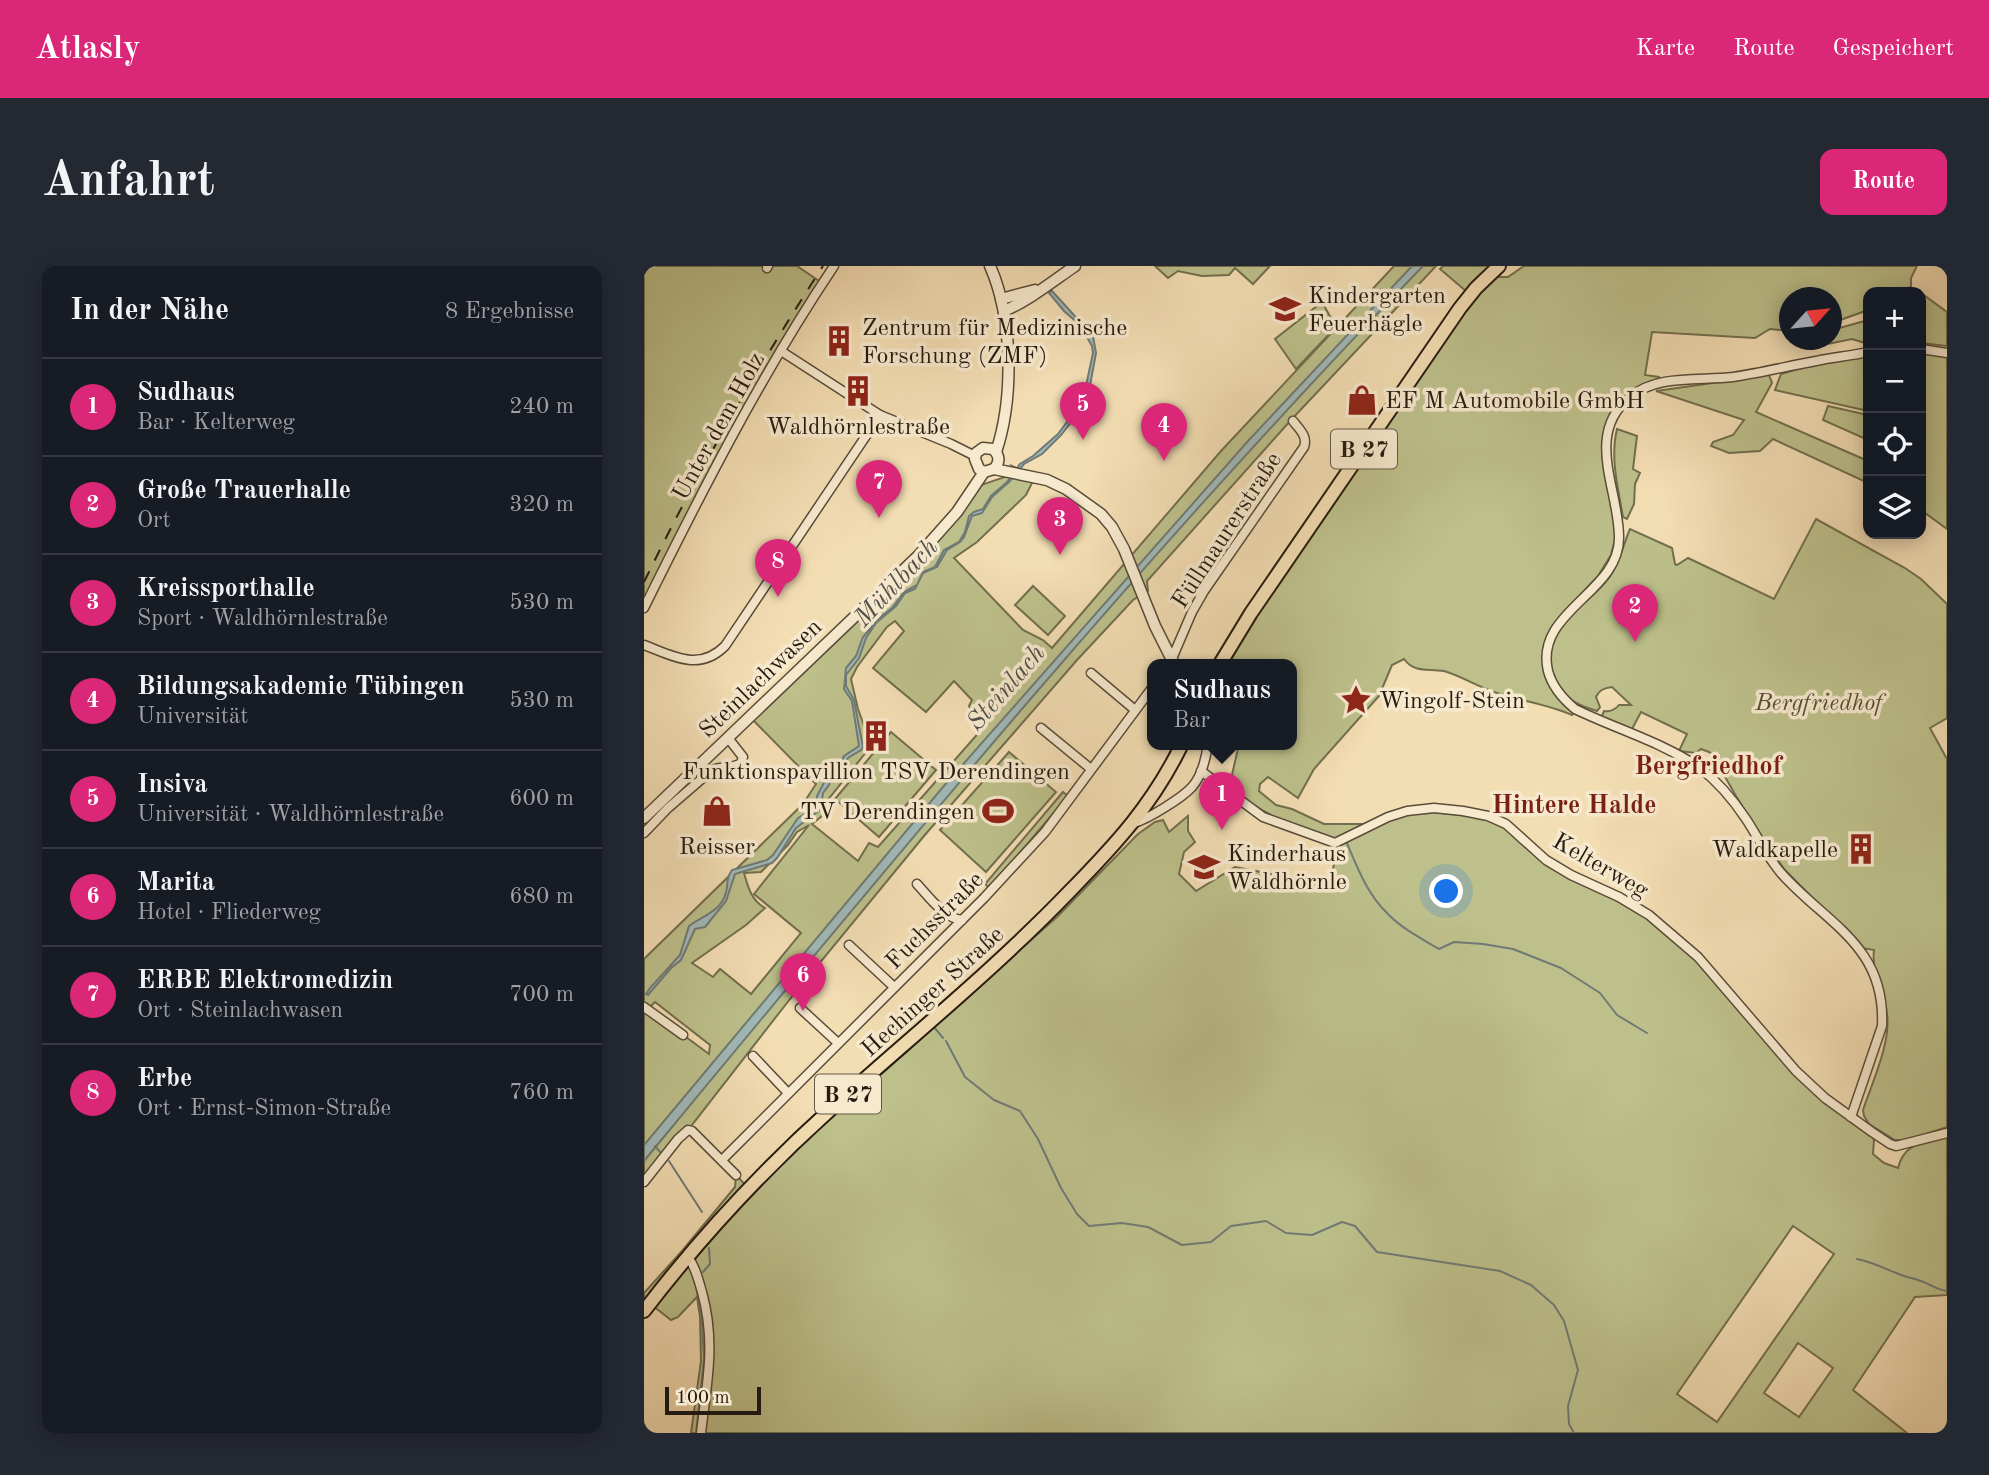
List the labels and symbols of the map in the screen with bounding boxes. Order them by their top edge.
place label: Kindergarten Feuerhägle [1308,285,1446,337]
north arrow [1779,287,1842,350]
school or university icon: Kindergarten Feuerhägle [1268,292,1302,326]
place label: Zentrum für Medizinische Forschung (ZMF) [862,317,1127,369]
building icon: Zentrum für Medizinische Forschung (ZMF) [822,324,856,358]
street label: Unter dem Holz [669,349,770,505]
building icon: Waldhörnlestraße [841,374,875,408]
pin: 5 [1060,382,1106,440]
shop icon: EF M Automobile GmbH [1345,383,1379,417]
place label: EF M Automobile GmbH [1385,390,1644,414]
pin: 4 [1141,403,1187,461]
place label: Waldhörnlestraße [766,416,950,440]
road number: B 27 [1331,430,1397,468]
street label: Füllmaurerstraße [1168,449,1287,613]
pin: 7 [856,460,902,518]
pin: 3 [1037,497,1083,555]
water label: Mühlbach [849,534,943,633]
pin: 8 [755,539,801,597]
pin: 2 [1612,584,1658,642]
street label: Steinlachwasen [696,615,827,744]
water label: Steinlach [962,640,1051,736]
place icon: Wingolf-Stein [1339,683,1373,717]
place label: Wingolf-Stein [1379,690,1525,714]
park label: Bergfriedhof [1754,692,1887,716]
building icon: Funktionspavillion TSV Derendingen [859,719,893,753]
district label: Bergfriedhof [1634,754,1784,780]
place label: Funktionspavillion TSV Derendingen [682,761,1070,785]
pin: 1 [1199,772,1245,830]
district label: Hintere Halde [1491,793,1657,819]
shop icon: Reisser [700,794,734,828]
sports icon: TV Derendingen [981,794,1015,828]
place label: TV Derendingen [800,801,975,825]
street label: Kelterweg [1548,830,1652,904]
building icon: Waldkapelle [1844,832,1878,866]
place label: Reisser [679,836,755,860]
place label: Waldkapelle [1712,839,1838,863]
place label: Kinderhaus Waldhörnle [1227,843,1347,895]
school or university icon: Kinderhaus Waldhörnle [1187,850,1221,884]
street label: Fuchsstraße [882,868,989,975]
your location [1429,874,1463,908]
street label: Hechinger Straße [858,923,1009,1062]
pin: 6 [780,953,826,1011]
road number: B 27 [815,1074,881,1114]
scale bar [665,1384,761,1416]

